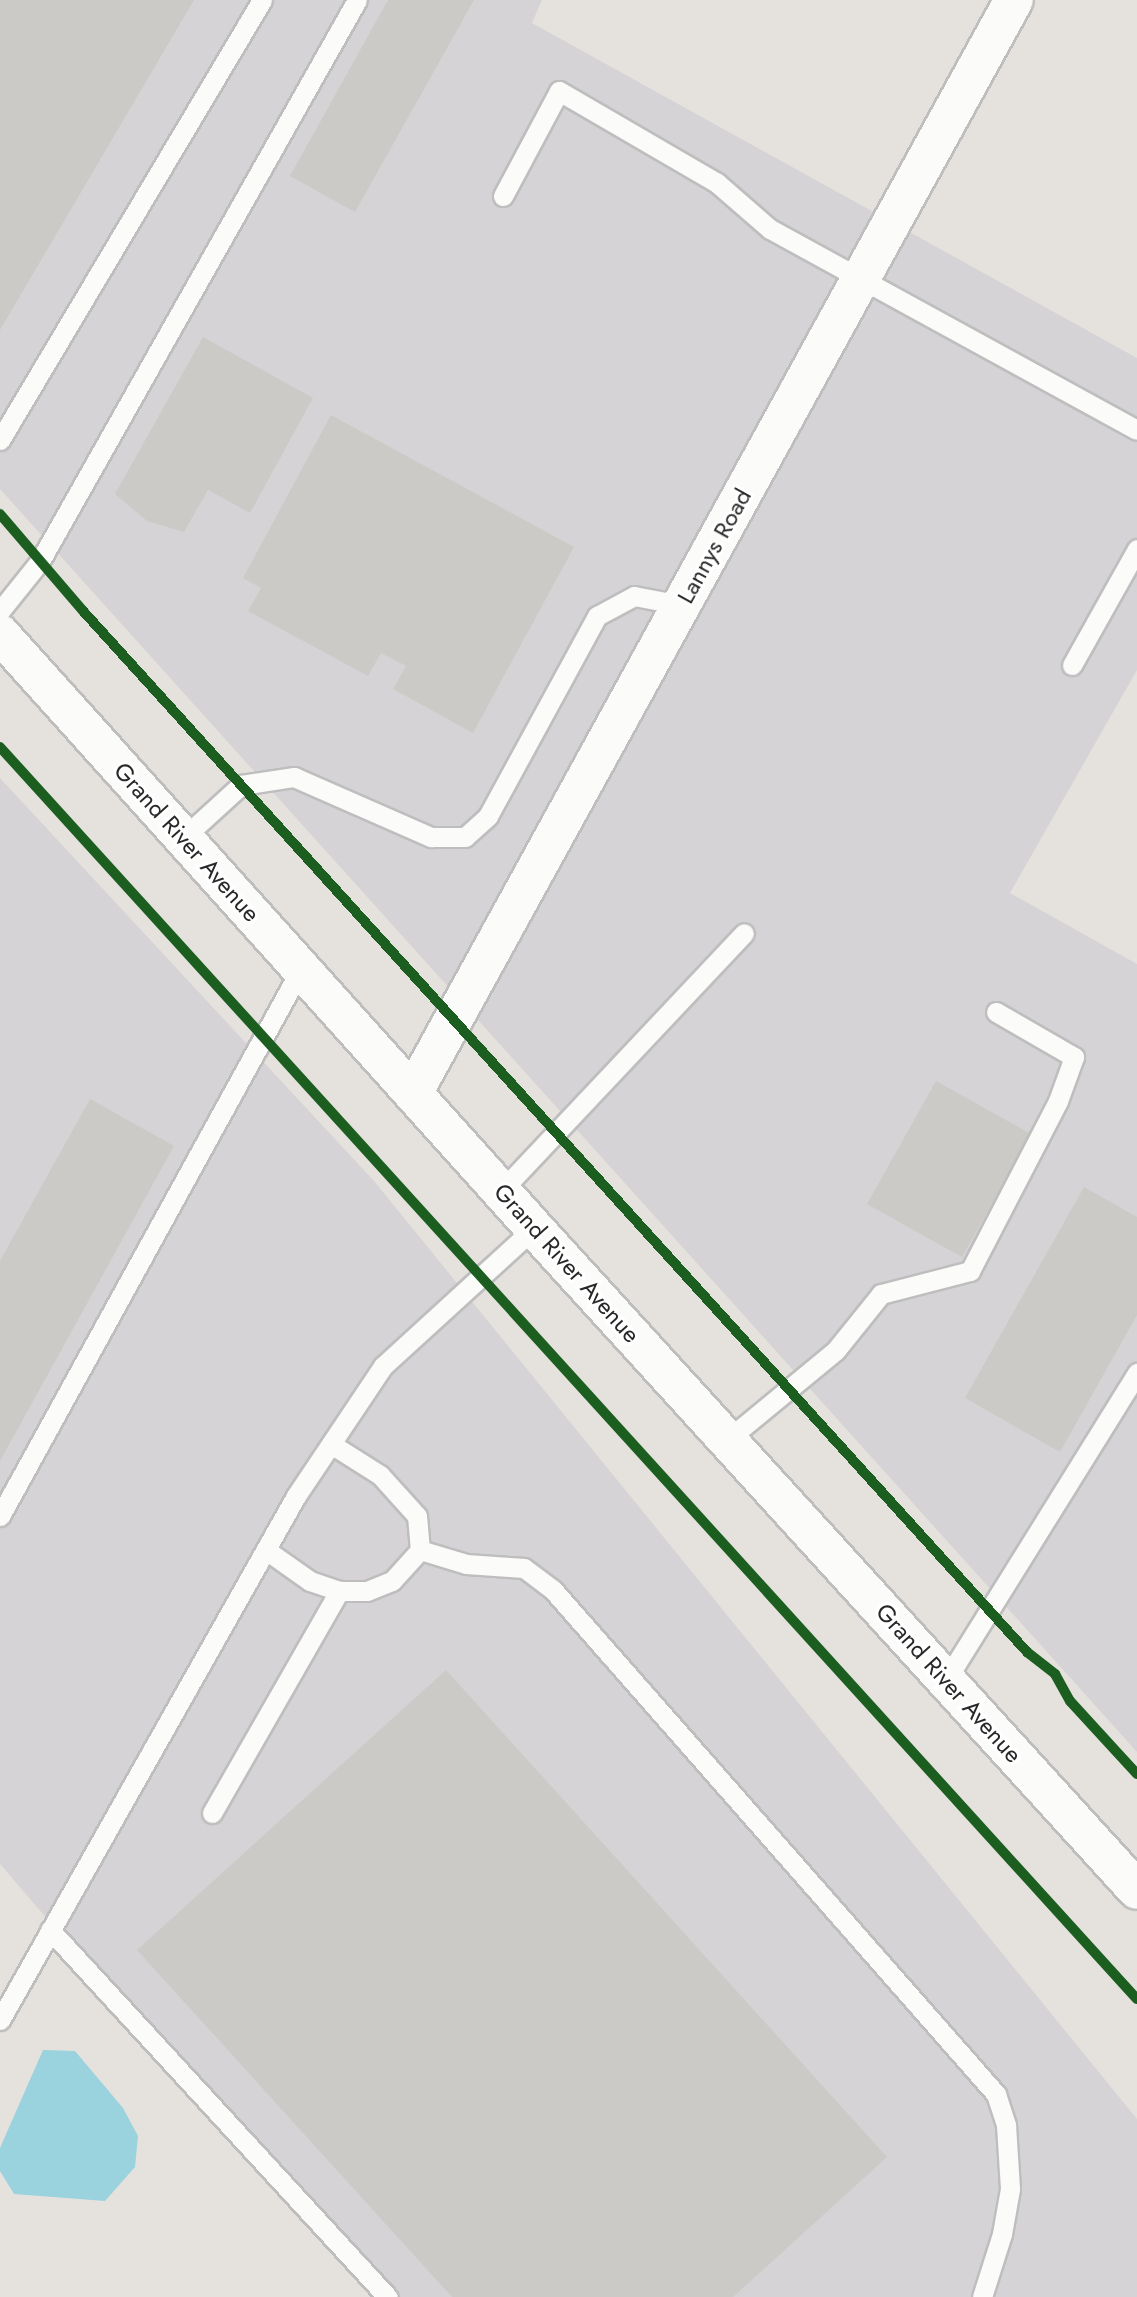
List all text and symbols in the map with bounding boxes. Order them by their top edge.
street label: Lannys Road [671,484,757,608]
street label: Grand River Avenue [108,756,266,928]
street label: Grand River Avenue [488,1177,646,1349]
street label: Grand River Avenue [870,1597,1028,1769]

